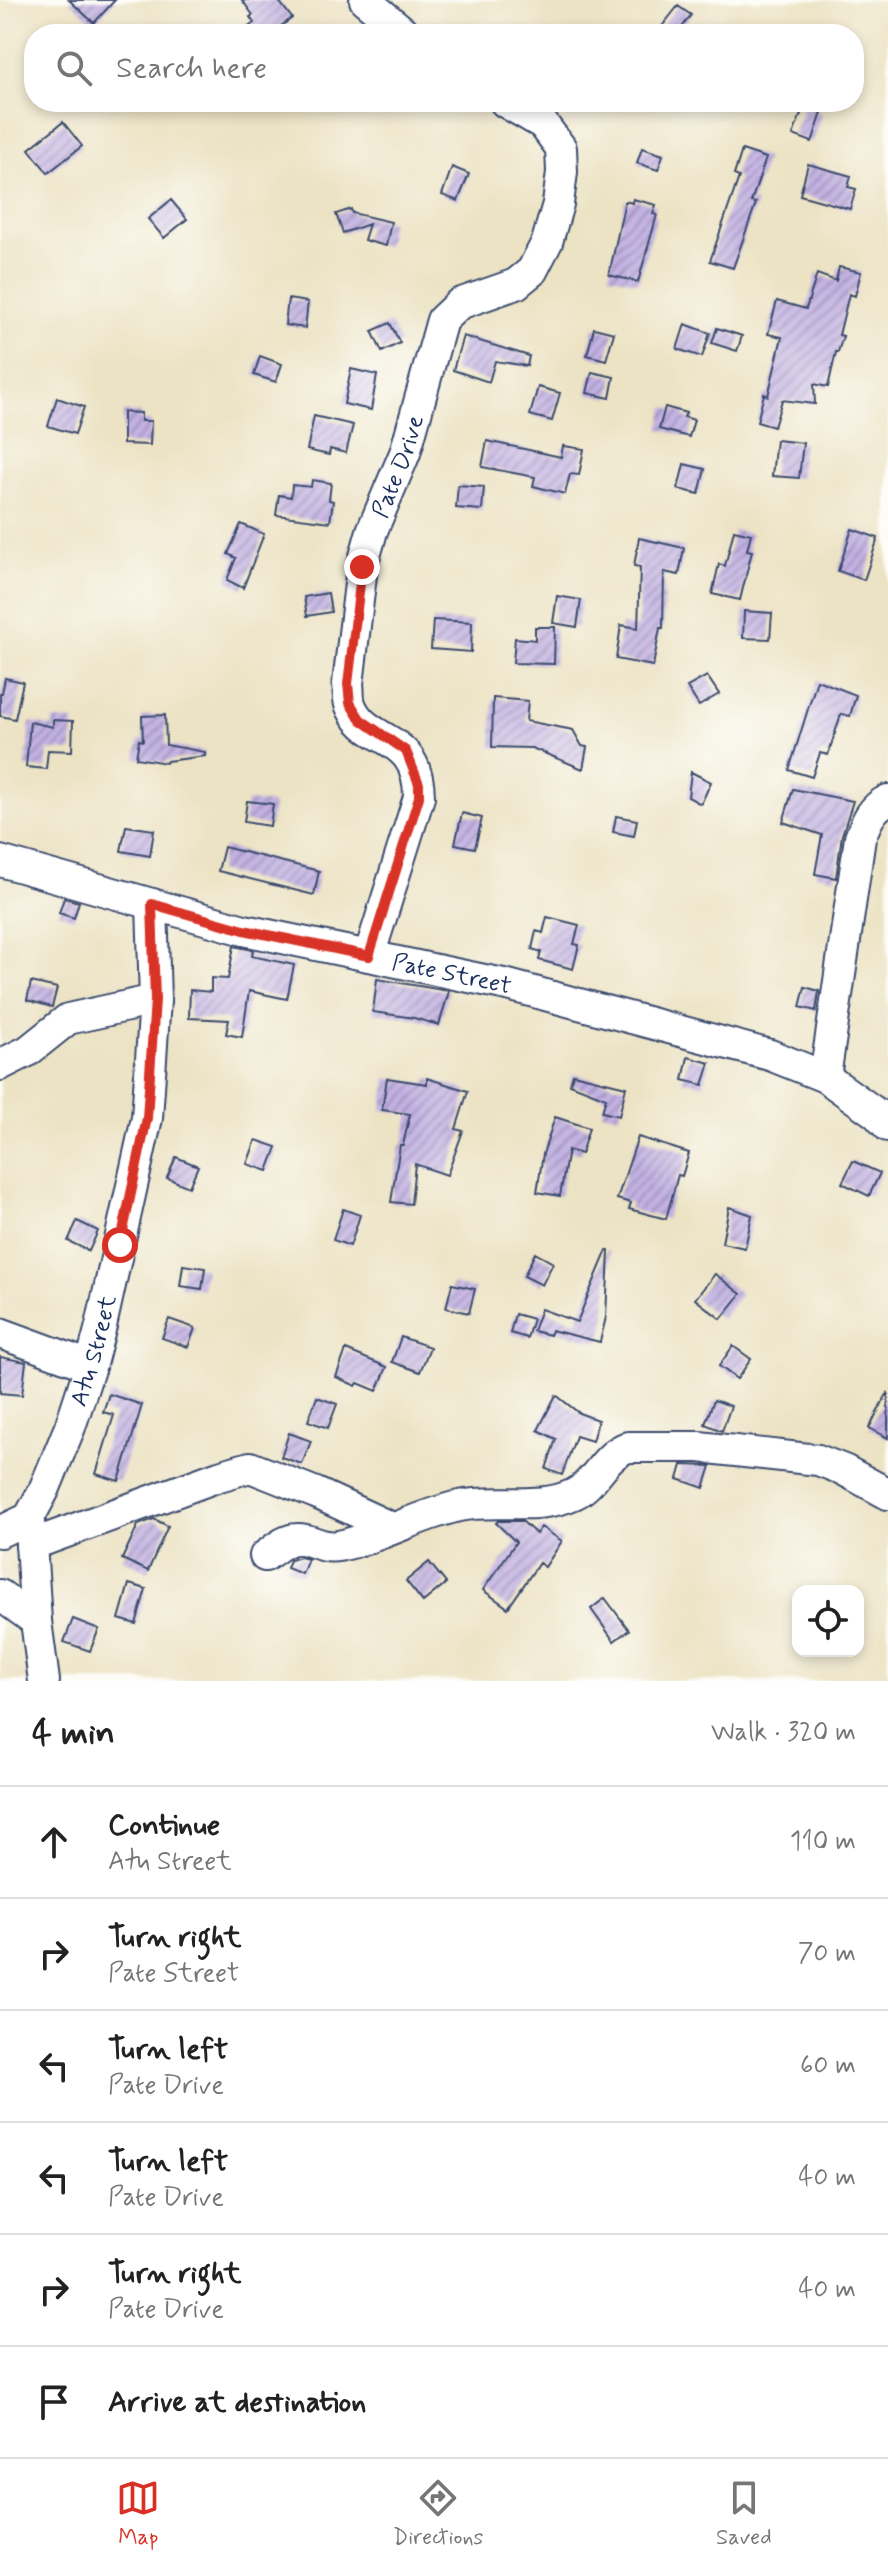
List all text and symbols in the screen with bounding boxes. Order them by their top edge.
search box [24,24,864,112]
icon: search [52,46,96,90]
text: Search here [116,49,267,88]
street label: Pate Drive [365,412,432,523]
route end [344,549,380,585]
street label: Pate Street [389,947,514,1002]
route start [102,1227,138,1263]
street label: Atu Street [64,1292,124,1411]
map controls [792,1585,864,1657]
button: locate [792,1585,864,1657]
text: 4 min [32,1711,115,1756]
text: Walk · 320 m [711,1716,856,1750]
text: Continue [108,1806,220,1845]
icon: ahead [32,1820,76,1864]
text: 110 m [790,1825,856,1859]
text: Atu Street [108,1845,232,1879]
text: Turn right [108,1918,241,1957]
icon: right [32,1932,76,1976]
text: 70 m [798,1937,856,1971]
text: Pate Street [108,1957,239,1991]
text: Turn left [108,2030,228,2069]
icon: left [32,2044,76,2088]
text: 60 m [800,2049,856,2083]
text: Pate Drive [108,2069,224,2103]
text: Turn left [108,2142,228,2181]
icon: left [32,2156,76,2200]
text: 40 m [798,2161,856,2195]
text: Pate Drive [108,2181,224,2215]
text: Turn right [108,2254,241,2293]
icon: right [32,2268,76,2312]
text: 40 m [798,2273,856,2307]
text: Pate Drive [108,2293,224,2327]
icon: arrive [32,2380,76,2424]
text: Arrive at destination [108,2383,366,2422]
tab: Map [116,2476,160,2552]
tab: Directions [393,2476,483,2552]
tab: Saved [716,2476,772,2552]

